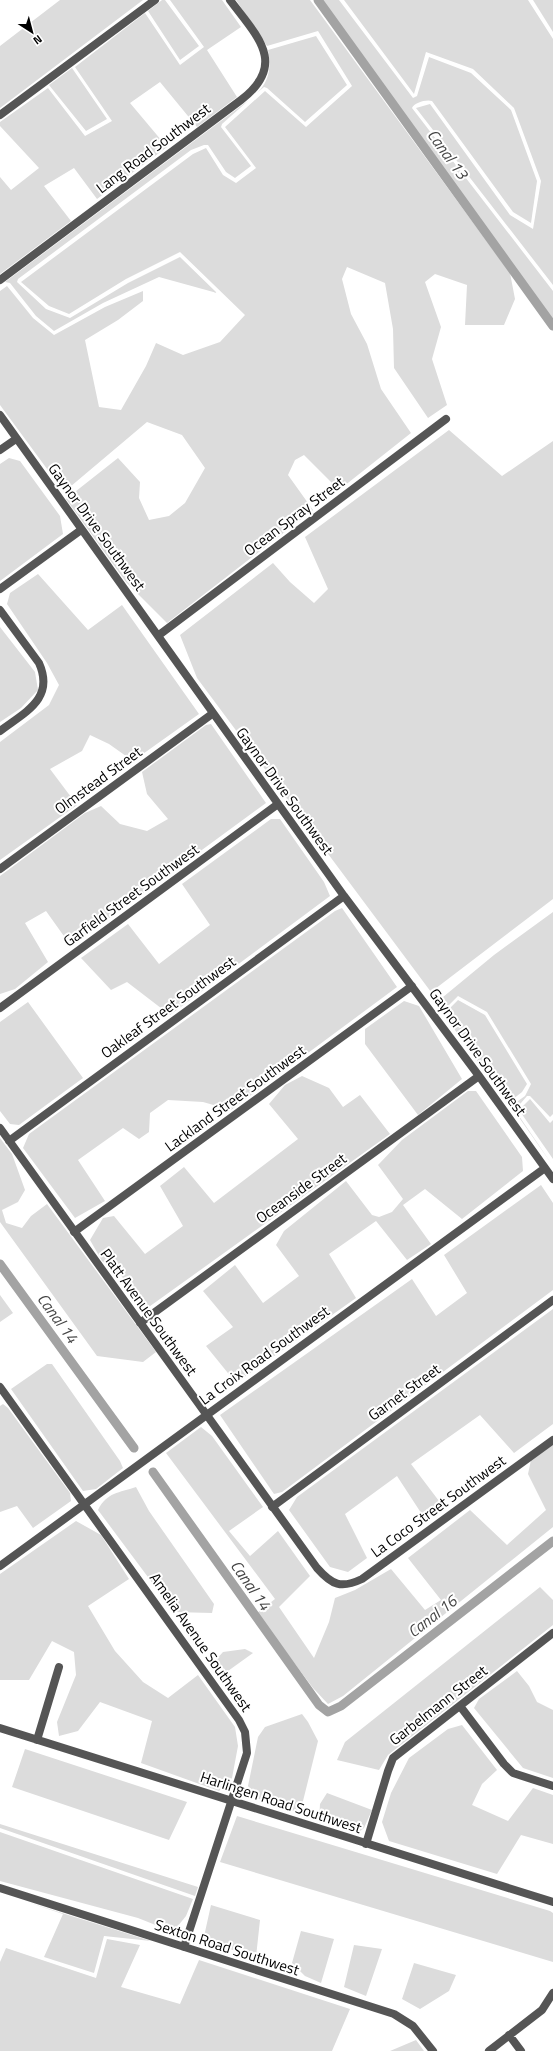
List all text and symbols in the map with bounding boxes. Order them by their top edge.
north arrow [12,12,52,52]
text: N [30,31,46,49]
street label: Lang Road Southwest [91,97,216,199]
water label: Canal 13 [422,124,475,185]
street label: Gaynor Drive Southwest [43,458,152,596]
street label: Ocean Spray Street [239,470,350,562]
street label: Gaynor Drive Southwest [231,722,340,860]
street label: Olmstead Street [50,740,147,820]
street label: Garfield Street Southwest [58,837,204,952]
street label: Oakleaf Street Southwest [96,950,241,1064]
street label: Gaynor Drive Southwest [424,983,533,1121]
street label: Lackland Street Southwest [160,1039,311,1157]
street label: Oceanside Street [251,1147,352,1229]
street label: Platt Avenue Southwest [95,1244,204,1381]
water label: Canal 14 [32,1288,84,1348]
street label: La Croix Road Southwest [194,1299,335,1410]
street label: Garnet Street [363,1357,446,1426]
street label: La Coco Street Southwest [366,1449,511,1563]
water label: Canal 14 [225,1555,277,1615]
street label: Amelia Avenue Southwest [144,1568,258,1717]
water label: Canal 16 [402,1588,463,1643]
street label: Garbelmann Street [384,1659,493,1751]
street label: Harlingen Road Southwest [197,1765,365,1839]
street label: Sexton Road Southwest [152,1913,303,1982]

